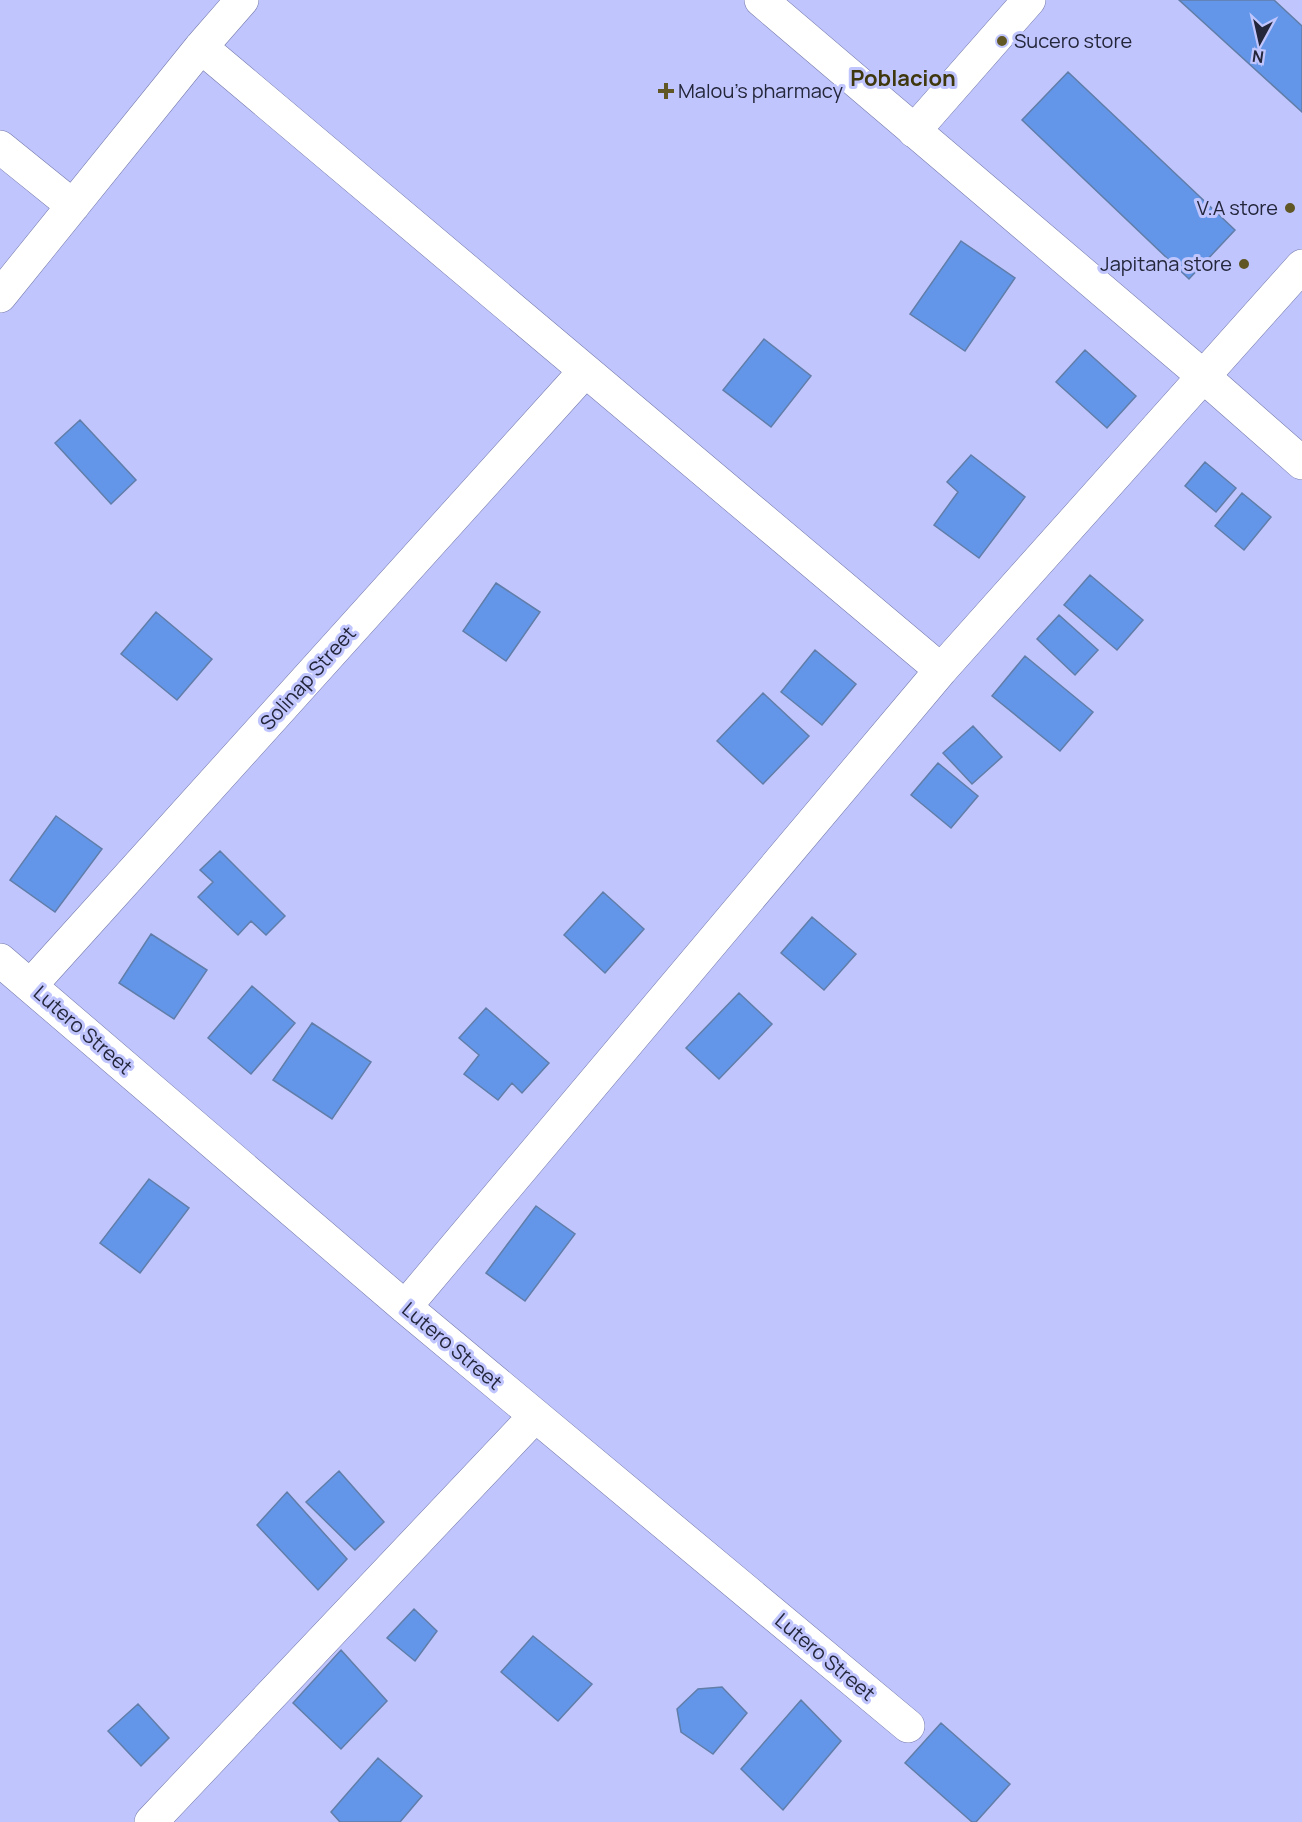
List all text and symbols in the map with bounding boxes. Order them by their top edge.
north arrow [1230,12,1290,72]
place label: Sucero store [1014,27,1132,54]
marker: Sucero store [995,34,1009,48]
text: N [1251,45,1265,69]
district label: Poblacion [850,63,956,93]
place label: Malou's pharmacy [678,77,843,104]
marker: Malou's pharmacy [659,84,673,98]
place label: V.A store [1197,194,1278,221]
marker: V.A store [1283,201,1297,215]
place label: Japitana store [1100,250,1232,277]
marker: Japitana store [1237,257,1251,271]
street label: Solinap Street [254,620,362,735]
street label: Lutero Street [28,979,139,1080]
street label: Lutero Street [397,1296,508,1395]
street label: Lutero Street [770,1607,881,1706]

